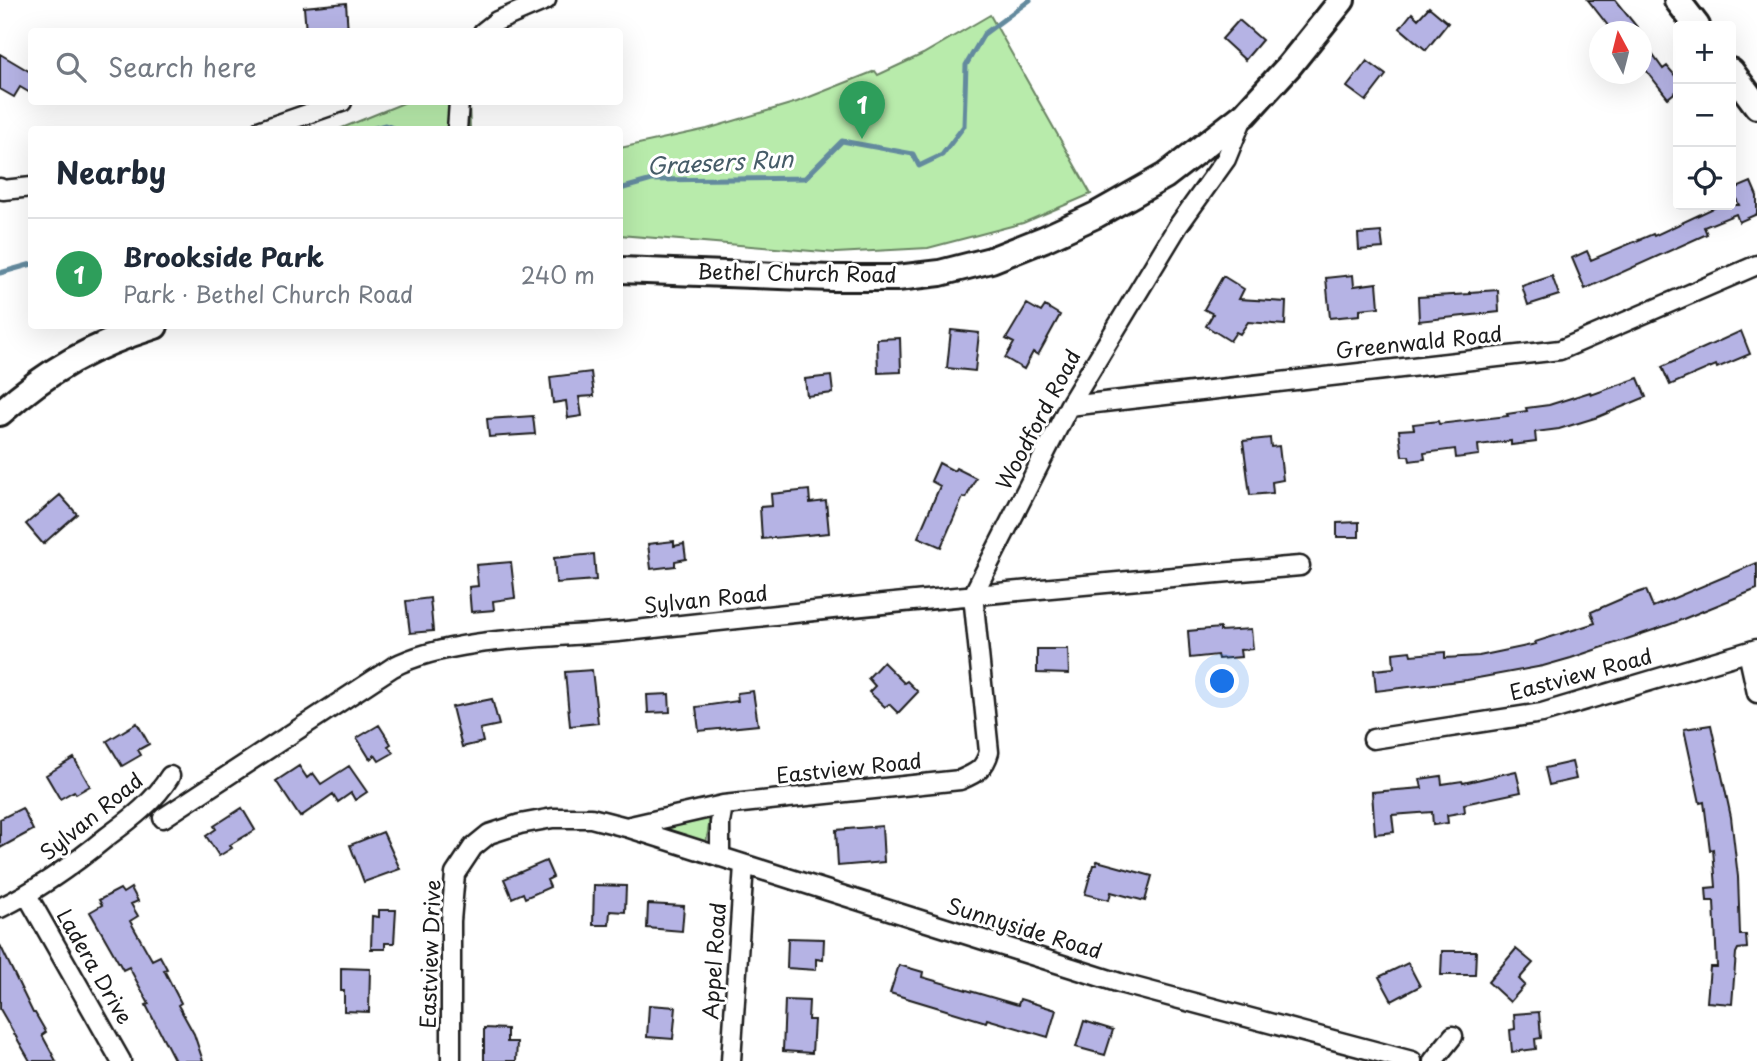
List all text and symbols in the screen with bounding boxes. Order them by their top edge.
north arrow [1589,21,1652,84]
map controls [1673,21,1736,210]
button: + [1673,21,1736,84]
search box [28,28,623,105]
text: Search here [108,47,257,86]
icon: search [52,48,90,86]
pin: 1 [839,81,885,139]
button: − [1673,84,1736,147]
water label: Graesers Run [646,140,795,183]
button: locate [1673,147,1736,210]
text: Nearby [56,149,166,194]
text: Brookside Park [123,237,324,276]
street label: Bethel Church Road [697,254,897,290]
text: 1 [74,257,85,292]
text: 240 m [521,257,595,292]
text: Park · Bethel Church Road [123,276,413,311]
street label: Greenwald Road [1334,316,1504,366]
street label: Woodford Road [987,343,1088,495]
street label: Sylvan Road [642,576,769,620]
street label: Eastview Road [1506,639,1655,707]
your location [1205,664,1239,698]
street label: Eastview Road [774,743,923,791]
street label: Sylvan Road [32,764,149,867]
street label: Eastview Drive [410,879,448,1029]
street label: Sunnyside Road [943,888,1106,966]
street label: Appel Road [693,901,733,1021]
street label: Ladera Drive [50,902,142,1030]

